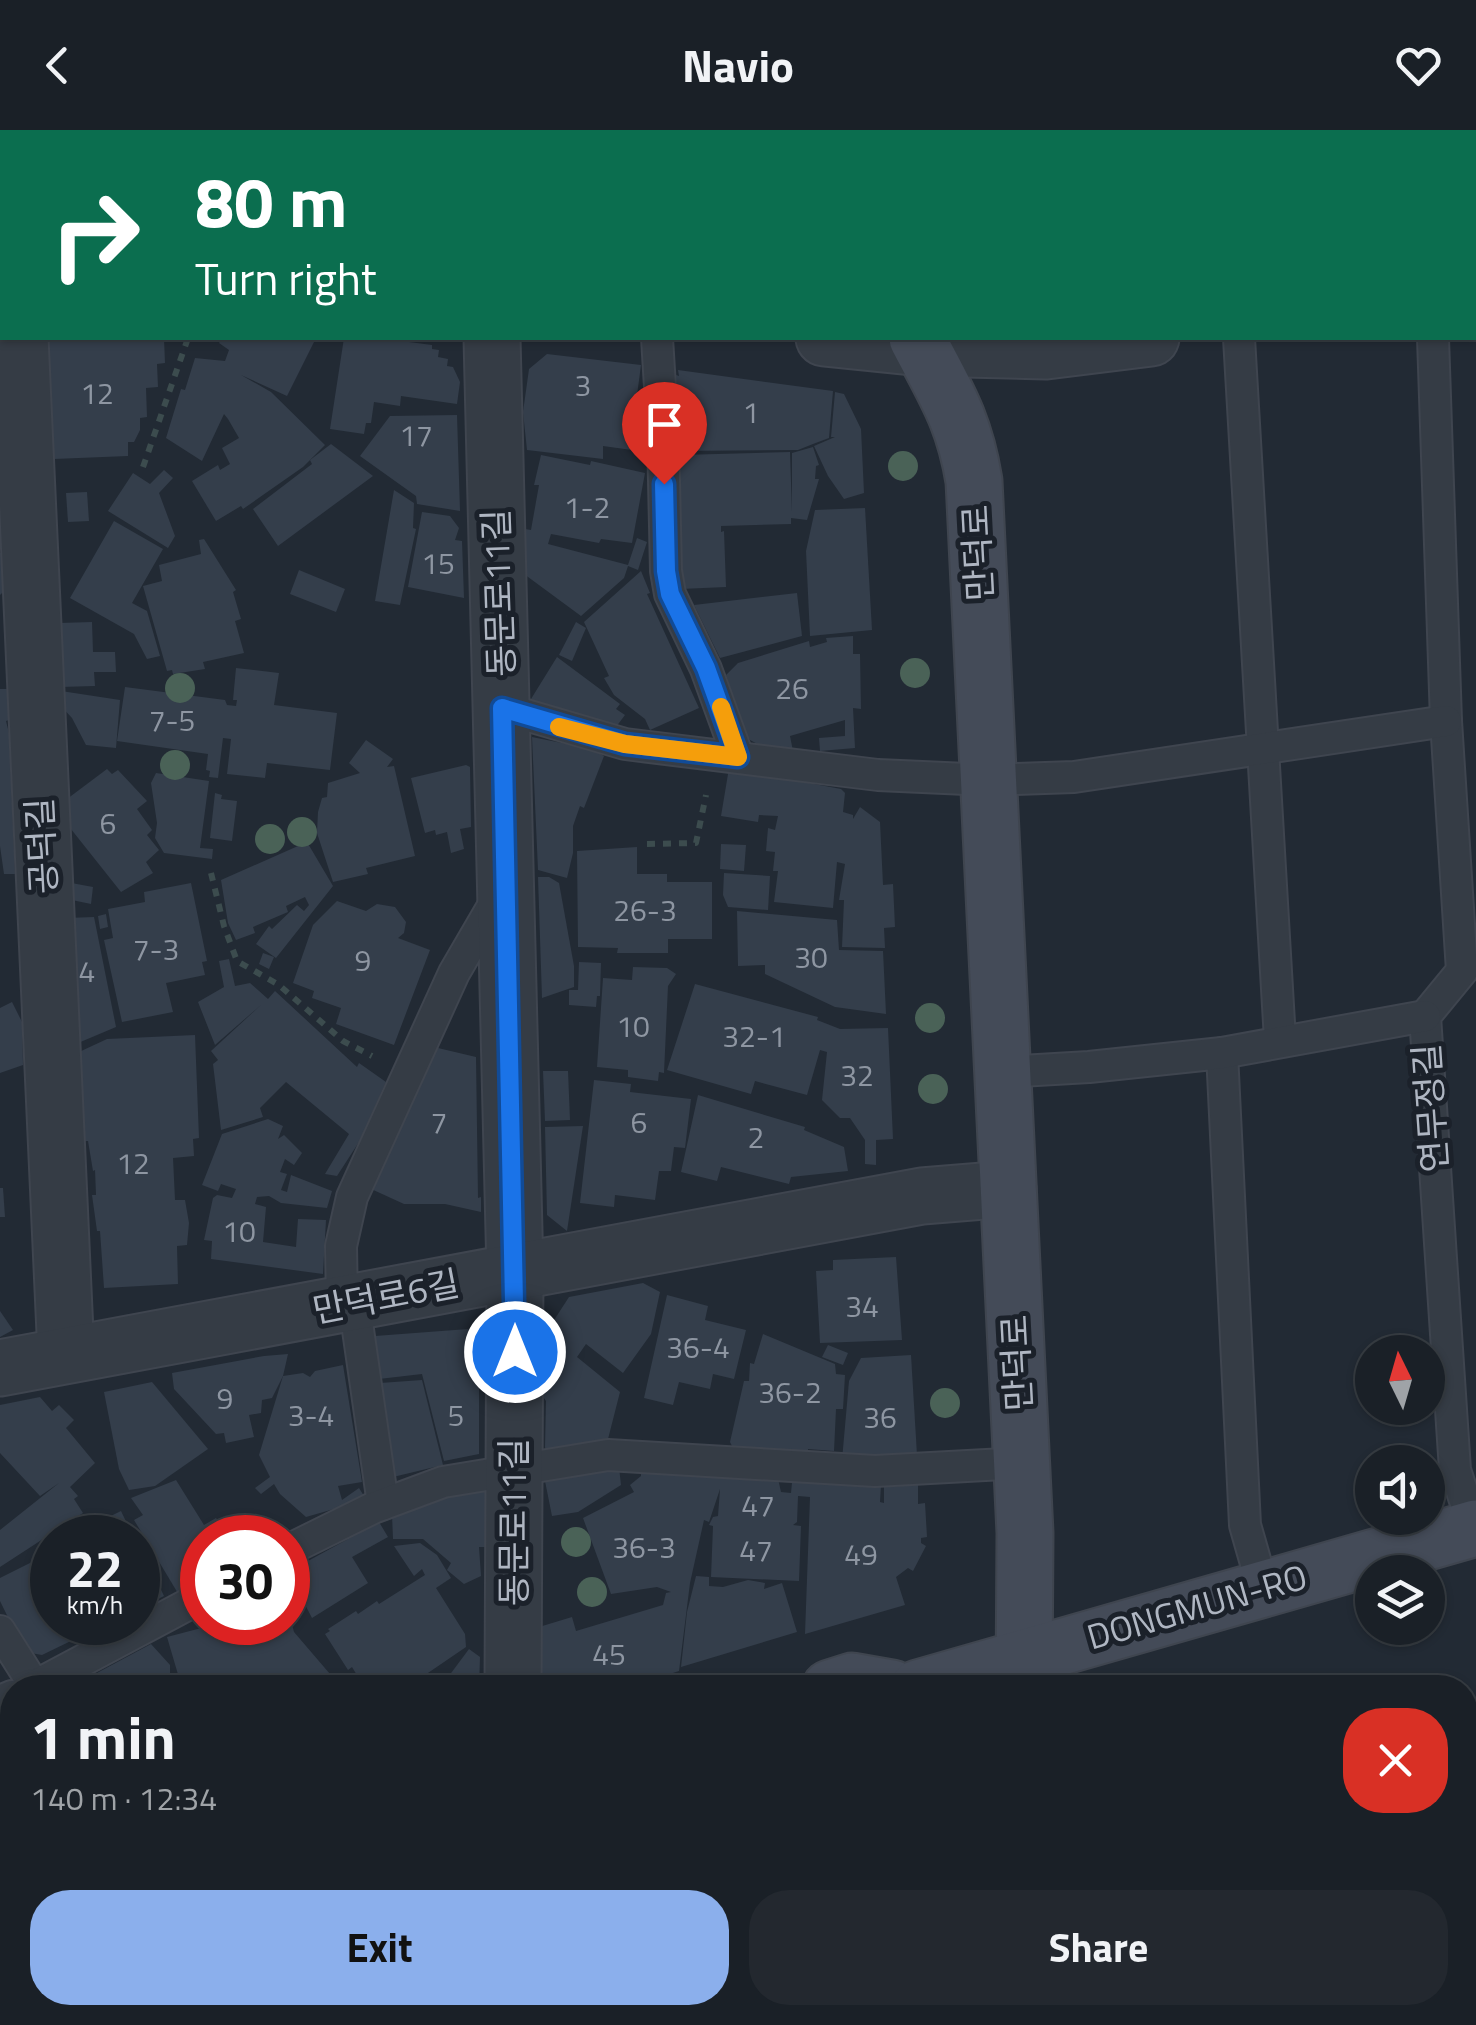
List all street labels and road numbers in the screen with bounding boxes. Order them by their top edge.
street label: 만덕로 [948,503,1006,603]
street label: 동문로11길 [468,508,528,678]
street label: 공덕길 [12,796,70,896]
street label: 연무정길 [1399,1042,1461,1174]
street label: 만덕로6길 [308,1255,464,1337]
street label: 만덕로 [987,1313,1045,1413]
street label: 동문로11길 [486,1438,540,1606]
street label: DONGMUN-RO [1080,1549,1313,1663]

